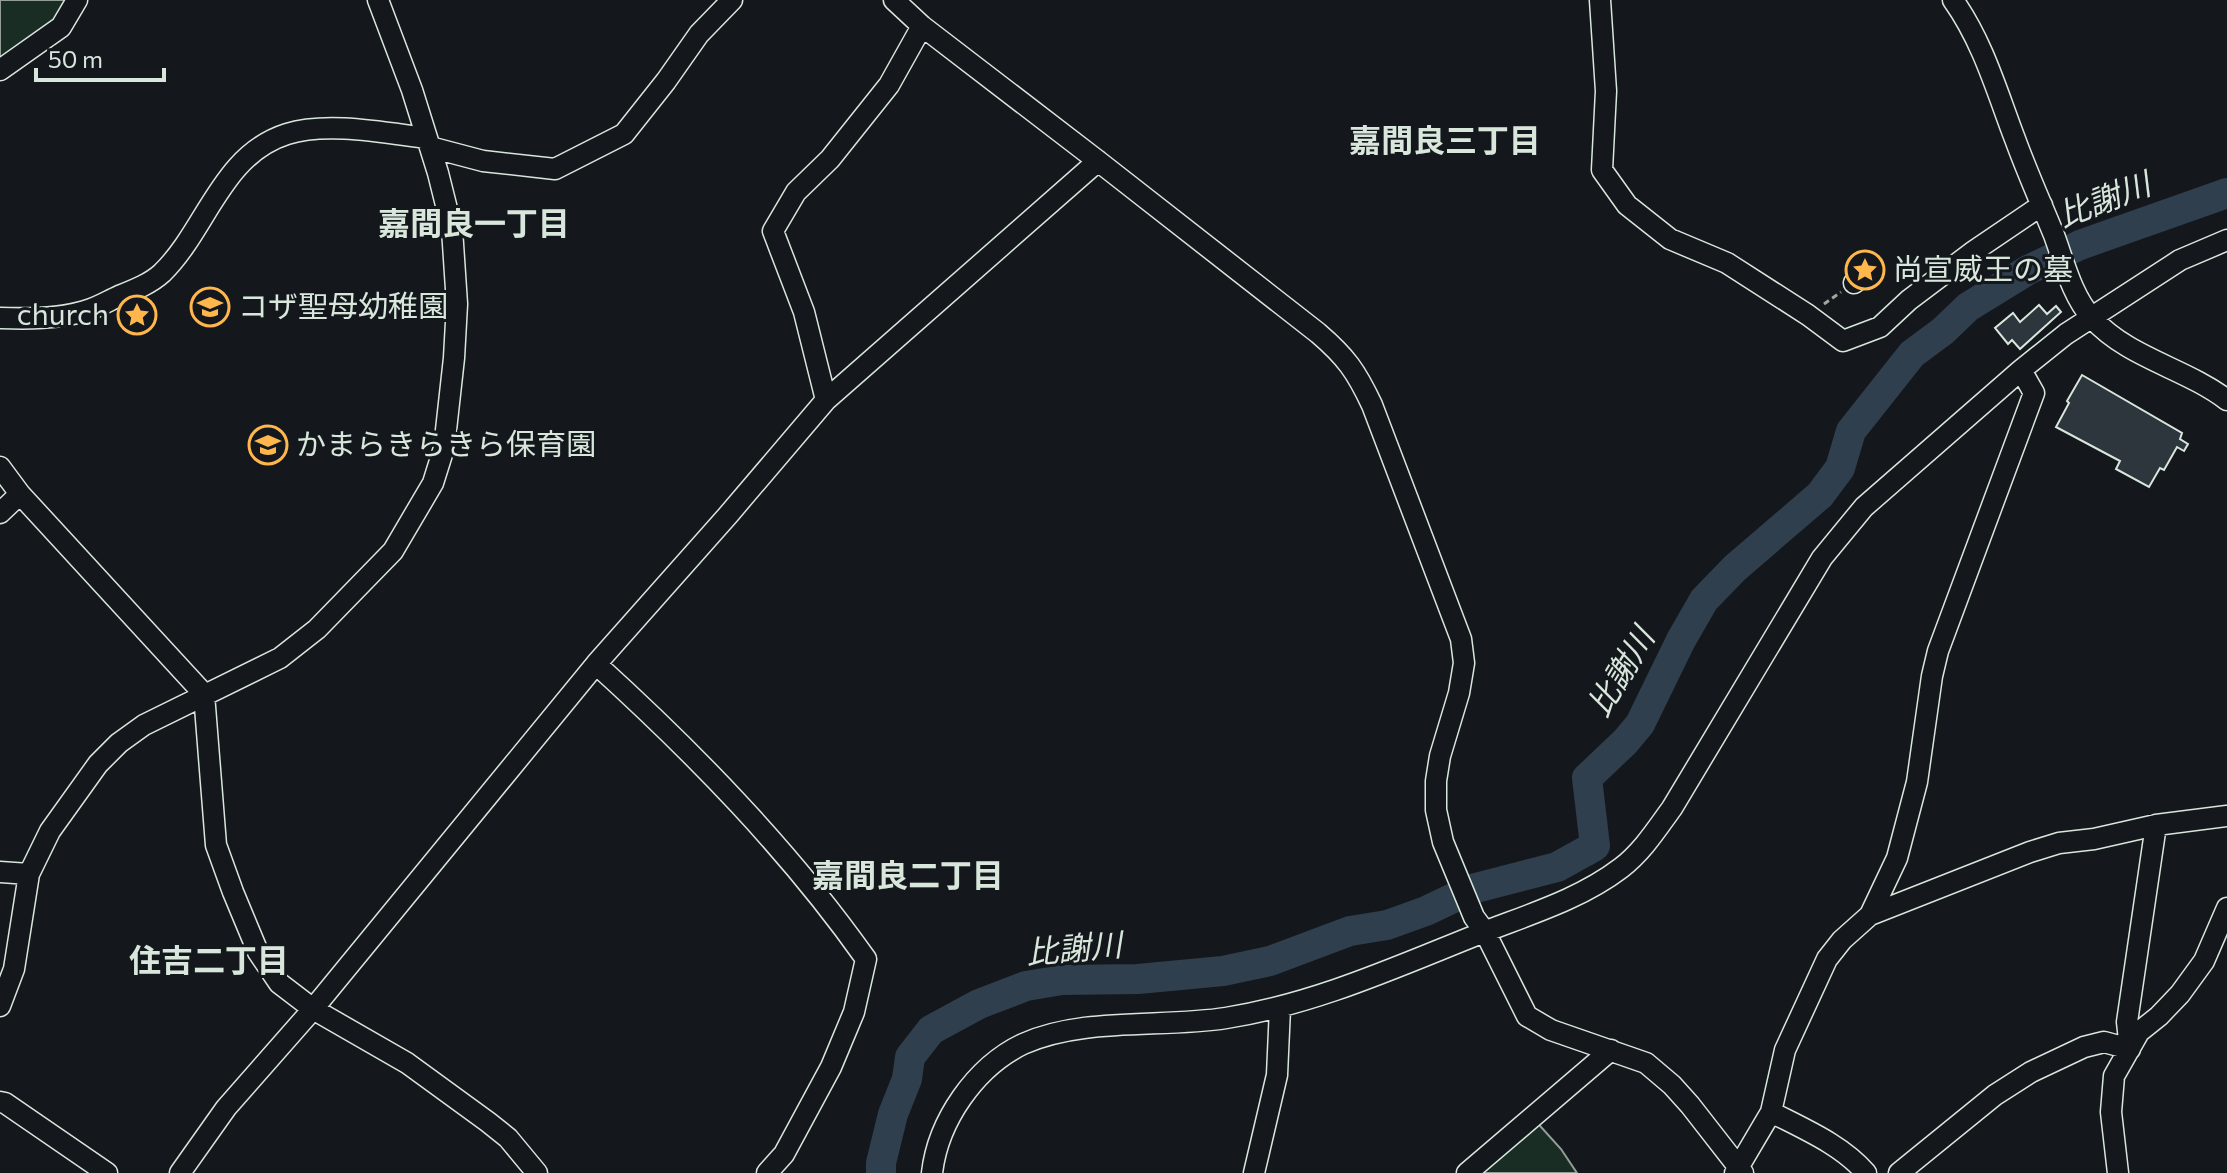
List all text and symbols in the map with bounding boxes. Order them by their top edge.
scale bar [36,32,164,82]
text: 50 m [48,44,103,73]
district label: 嘉間良三丁目 [1349,119,1541,159]
water label: 比謝川 [2051,161,2158,234]
district label: 嘉間良一丁目 [378,202,570,242]
place icon: 尚宣威王の墓 [1844,249,1886,291]
place label: 尚宣威王の墓 [1893,249,2073,286]
school or university icon: コザ聖母幼稚園 [189,286,231,328]
place label: コザ聖母幼稚園 [238,286,448,323]
place label: church [17,294,109,331]
place icon: church [116,294,158,336]
school or university icon: かまらきらきら保育園 [247,424,289,466]
place label: かまらきらきら保育園 [296,424,596,461]
water label: 比謝川 [1577,617,1663,722]
district label: 嘉間良二丁目 [812,854,1004,894]
water label: 比謝川 [1024,923,1126,971]
district label: 住吉二丁目 [129,939,289,979]

